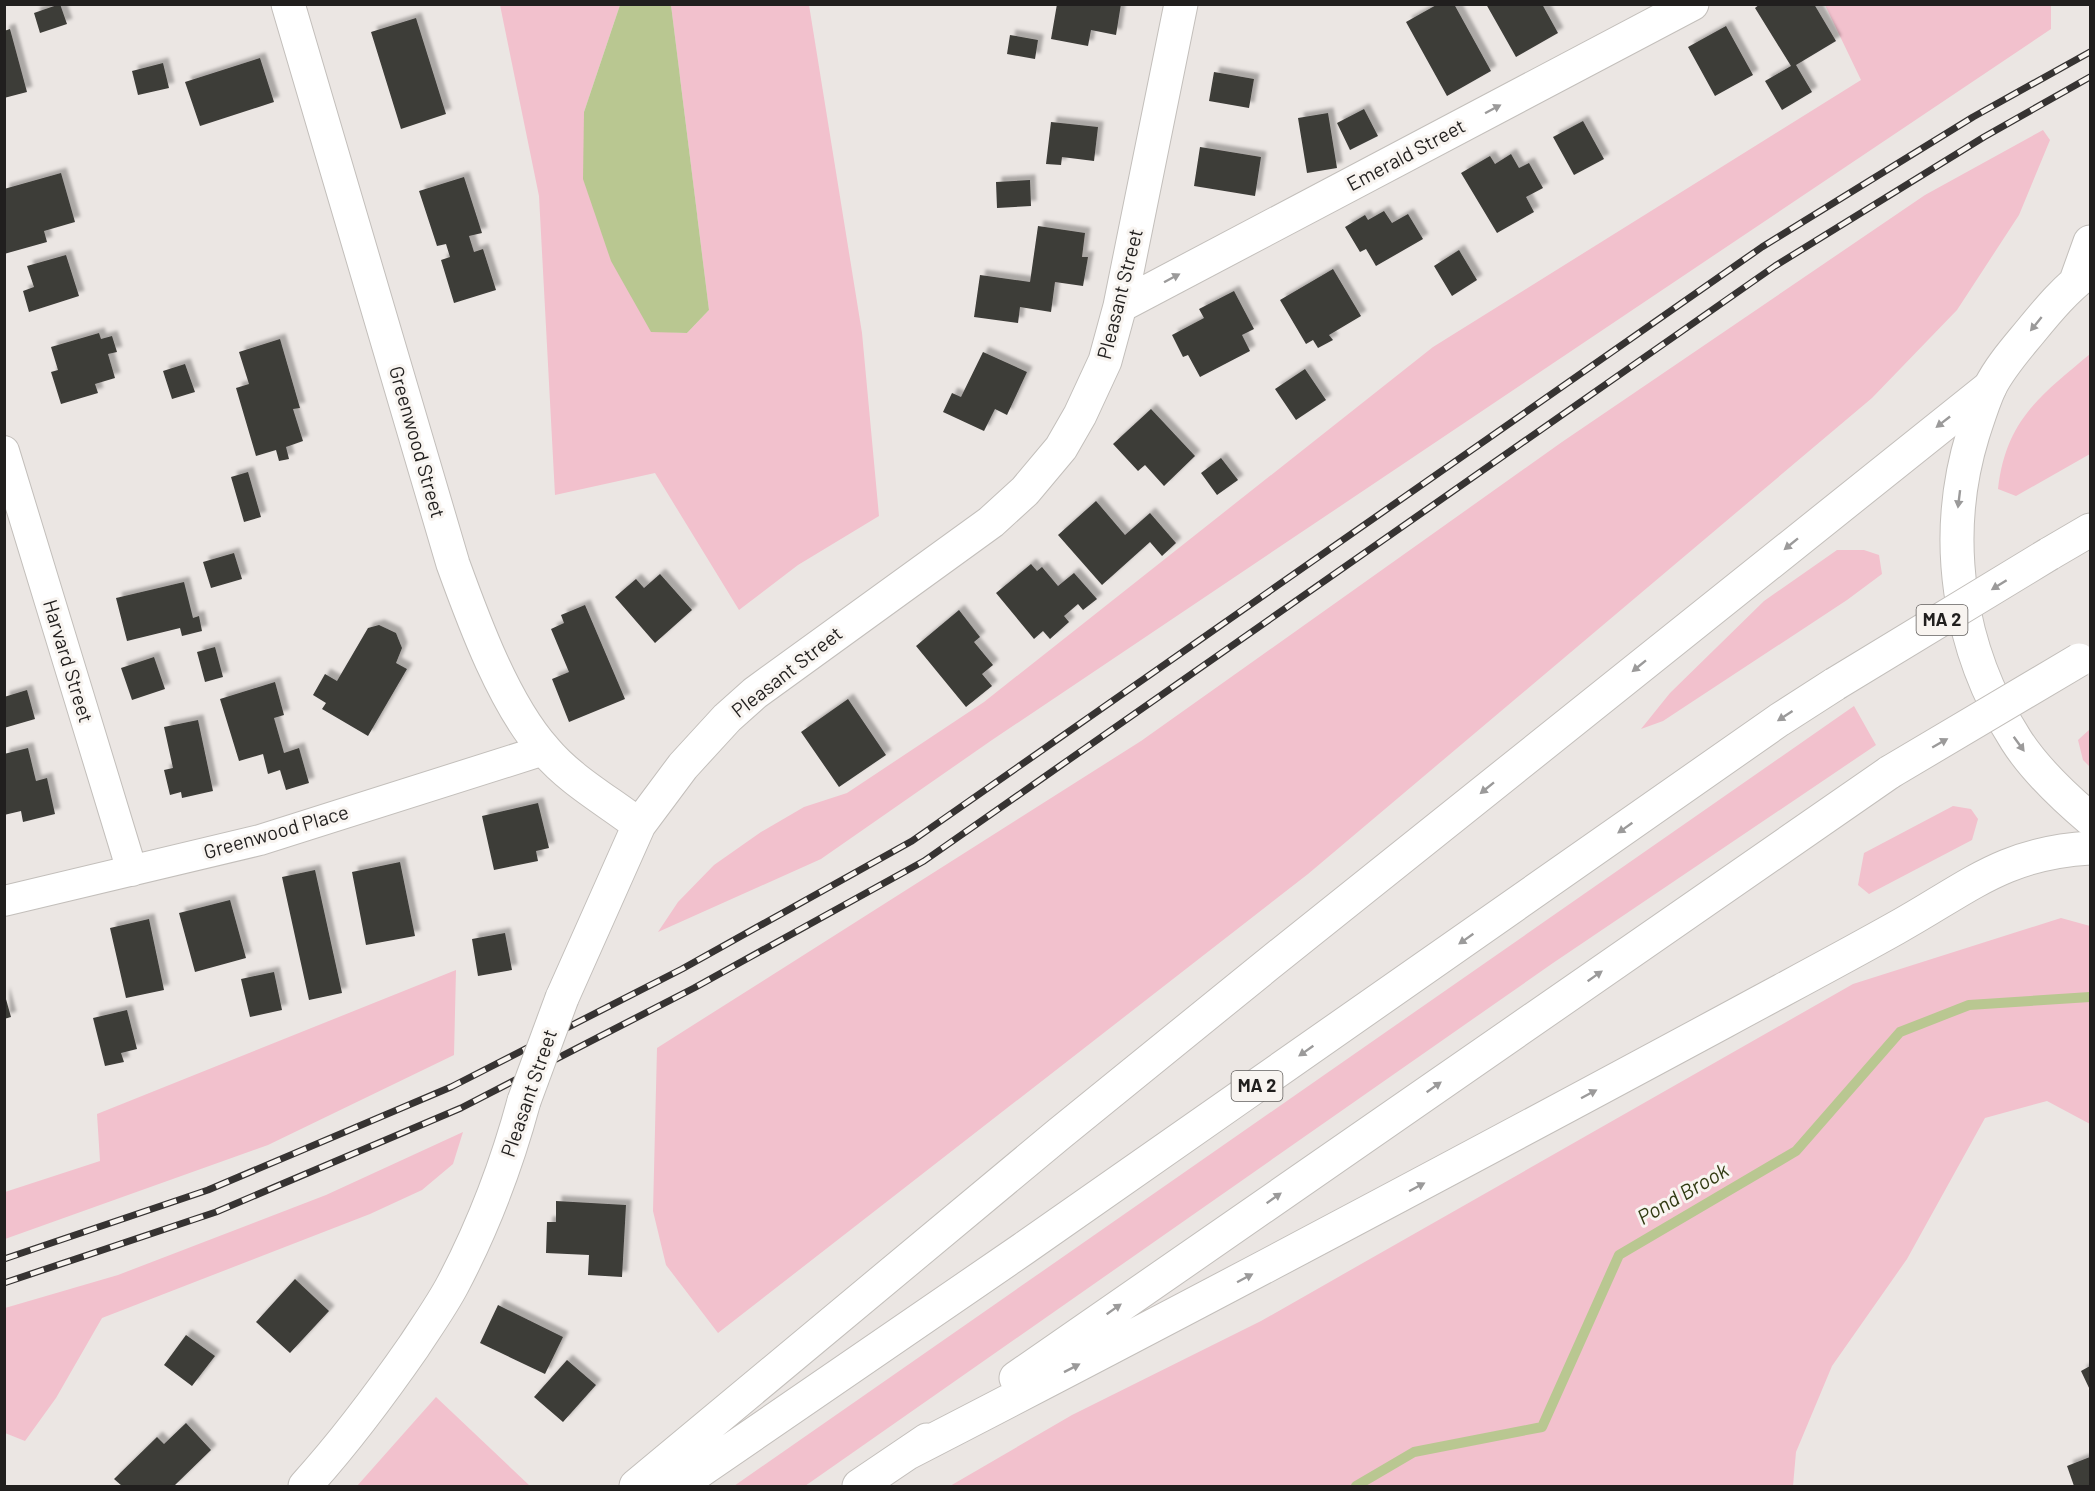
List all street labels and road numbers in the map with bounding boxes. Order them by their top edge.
street label: Emerald Street [1342,113,1469,195]
street label: Pleasant Street [1091,226,1147,362]
street label: Greenwood Street [385,363,451,520]
street label: Harvard Street [39,596,99,725]
road number: MA 2 [1916,605,1968,635]
street label: Pleasant Street [726,621,846,722]
street label: Greenwood Place [200,799,351,863]
street label: Pleasant Street [495,1026,561,1160]
road number: MA 2 [1232,1071,1282,1101]

